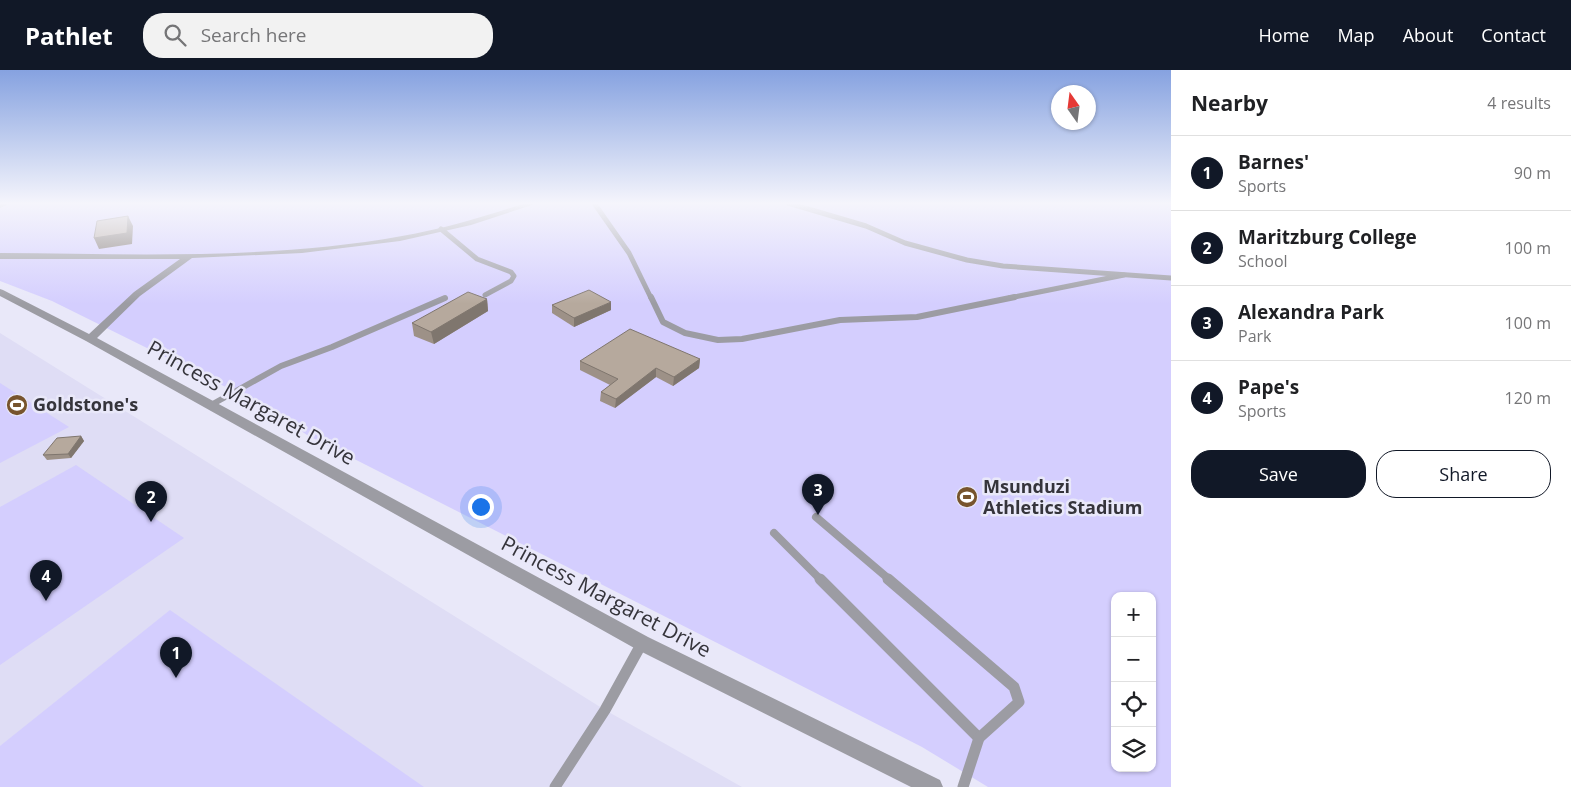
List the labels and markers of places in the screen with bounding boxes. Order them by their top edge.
place label: Goldstone's [33,392,138,416]
sports icon: Goldstone's [5,393,29,417]
pin: 3 [802,474,834,515]
place label: Msunduzi Athletics Stadium [983,474,1142,519]
pin: 2 [135,481,167,522]
sports icon: Msunduzi Athletics Stadium [955,485,979,509]
pin: 4 [30,560,62,601]
pin: 1 [160,637,192,678]

